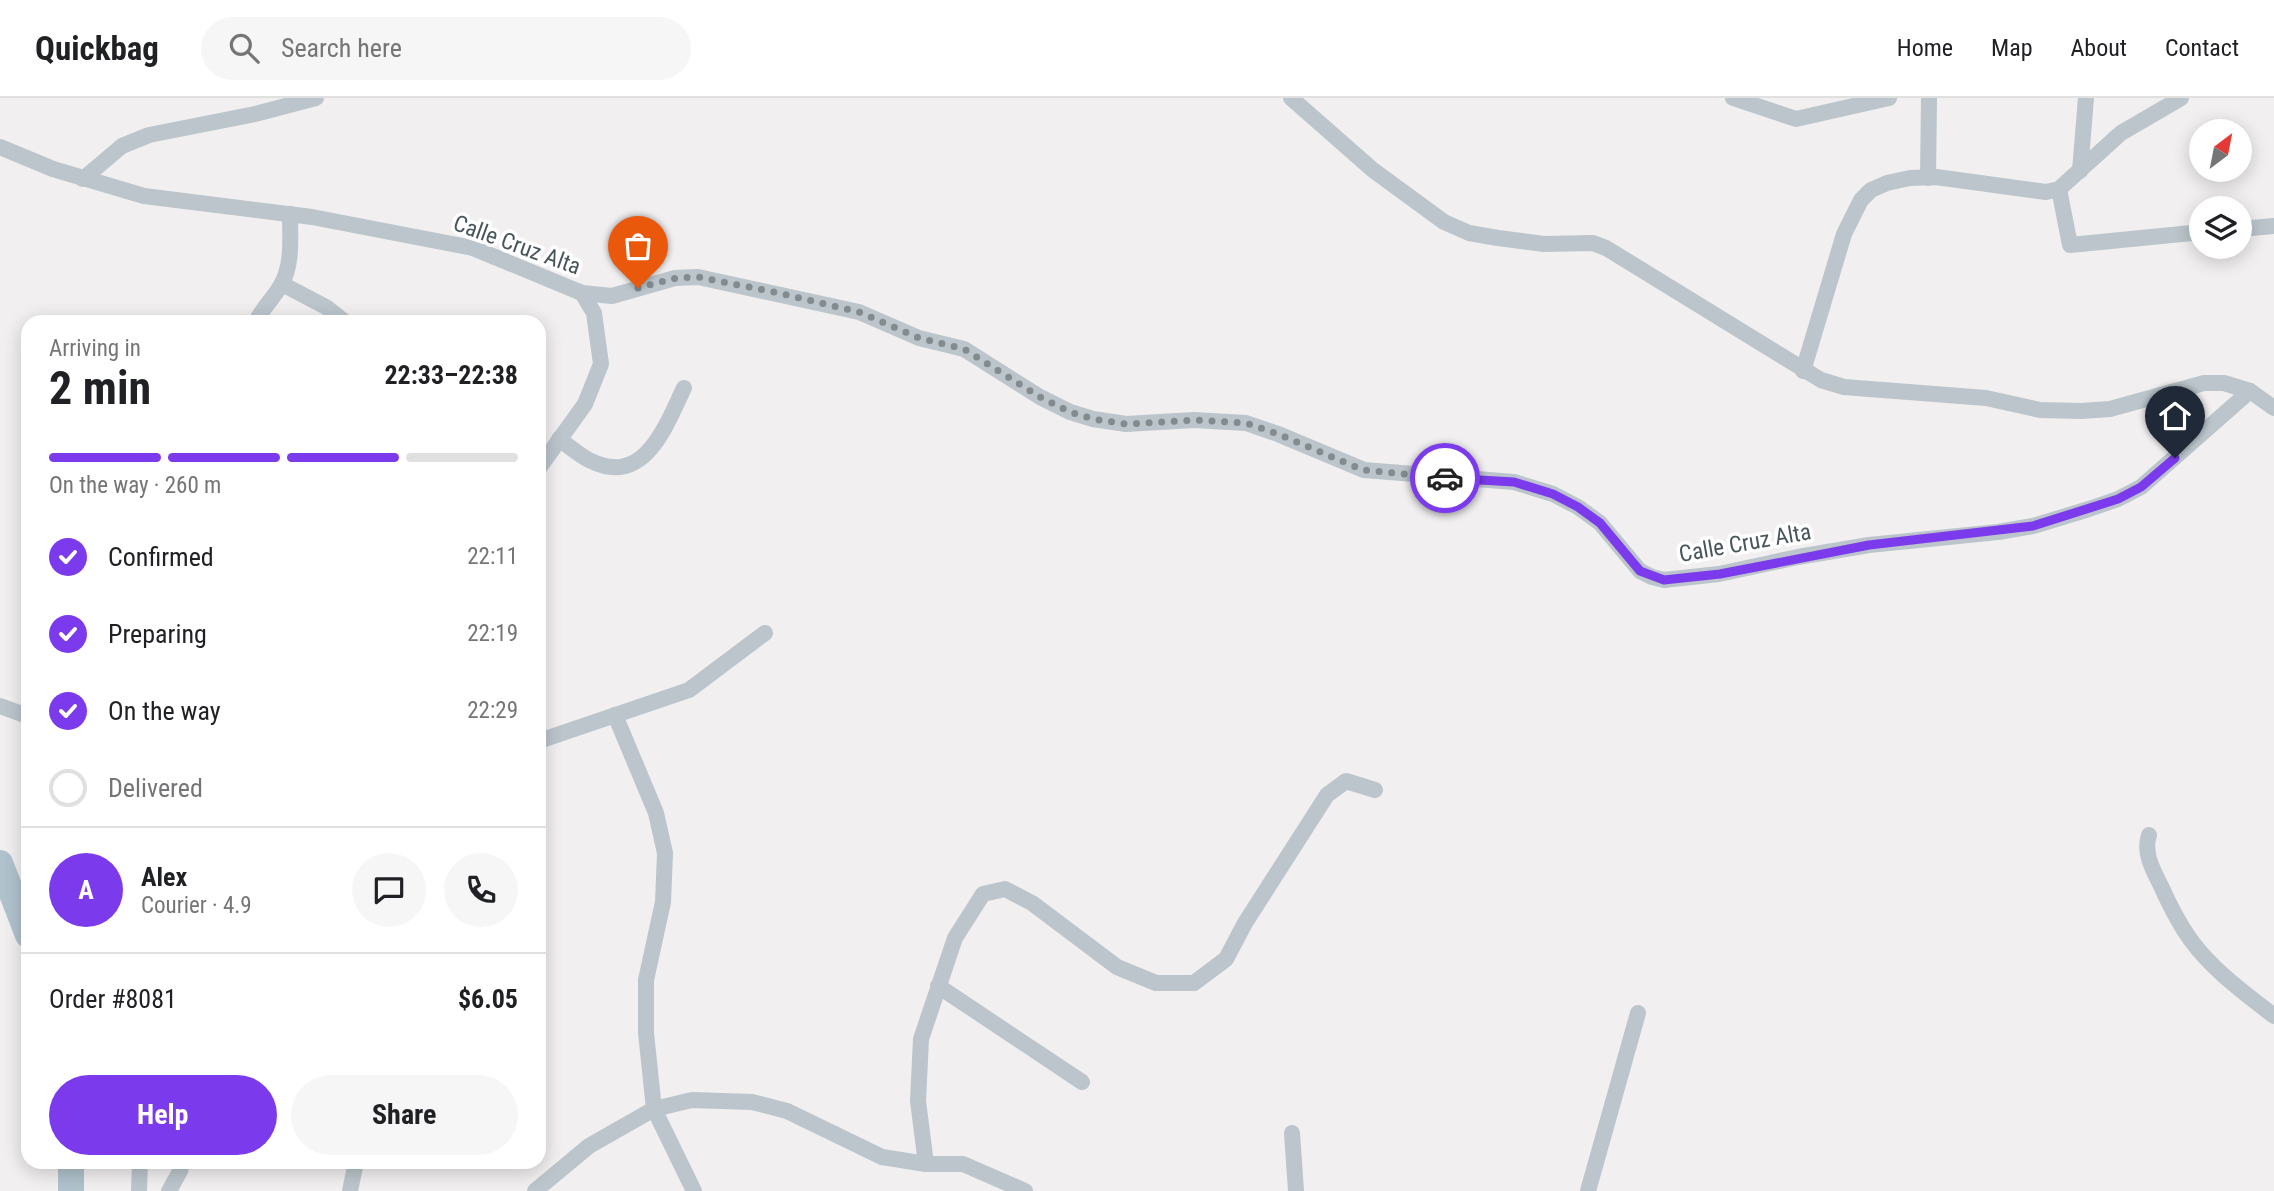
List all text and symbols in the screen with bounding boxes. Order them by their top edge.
search box [201,17,691,80]
text: Quickbag [35,29,159,68]
icon: search [225,29,263,67]
text: Search here [281,33,402,63]
text: Home [1897,34,1953,62]
text: Map [1991,34,2033,62]
text: About [2071,34,2127,62]
text: Contact [2165,34,2239,62]
north arrow [2189,119,2252,182]
map controls [2189,119,2252,259]
button: layers [2189,196,2252,259]
street label: Calle Cruz Alta [450,209,584,281]
pin [608,216,668,288]
icon: bag [619,227,657,265]
text: Arriving in [49,335,141,362]
text: 22:33–22:38 [384,360,518,390]
text: 2 min [49,361,151,415]
pin [2145,386,2205,458]
icon: home [2156,397,2194,435]
courier [1410,443,1480,513]
icon: car [1426,459,1464,497]
text: On the way · 260 m [49,472,221,499]
street label: Calle Cruz Alta [1677,518,1813,568]
icon: check [49,538,87,576]
text: Confirmed [108,542,214,572]
text: 22:11 [467,543,518,570]
icon: check [49,615,87,653]
text: Preparing [108,619,207,649]
text: 22:19 [467,620,518,647]
icon: check [49,692,87,730]
text: On the way [108,696,221,726]
text: 22:29 [467,697,518,724]
text: Delivered [108,773,203,803]
button: chat [352,853,426,927]
button: phone [444,853,518,927]
text: Alex [141,862,187,892]
text: A [78,875,94,905]
text: Courier · 4.9 [141,892,252,919]
text: Order #8081 [49,984,177,1014]
text: $6.05 [458,984,518,1014]
button: Help [49,1075,277,1155]
button: Share [291,1075,518,1155]

